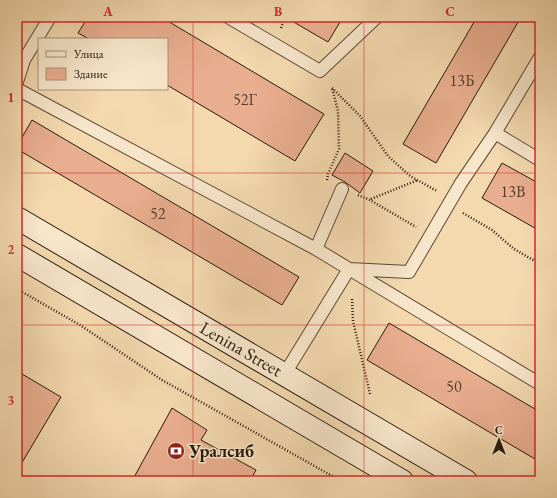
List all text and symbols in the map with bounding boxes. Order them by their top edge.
text: A [102,3,113,20]
text: B [274,3,282,20]
text: C [445,3,455,20]
legend [38,38,168,90]
text: Улица [73,46,104,62]
text: Здание [74,66,108,82]
house number: 13Б [450,70,474,91]
text: 1 [8,89,15,106]
house number: 52Г [233,89,258,110]
house number: 13В [501,181,525,202]
house number: 52 [150,203,166,224]
text: 2 [8,241,15,258]
street label: Lenina Street [196,316,287,382]
house number: 50 [446,376,462,397]
text: 3 [8,392,15,409]
north arrow [479,420,519,460]
text: С [495,423,503,437]
place label: Уралсиб [188,439,254,462]
bank icon: Уралсиб [166,441,186,461]

